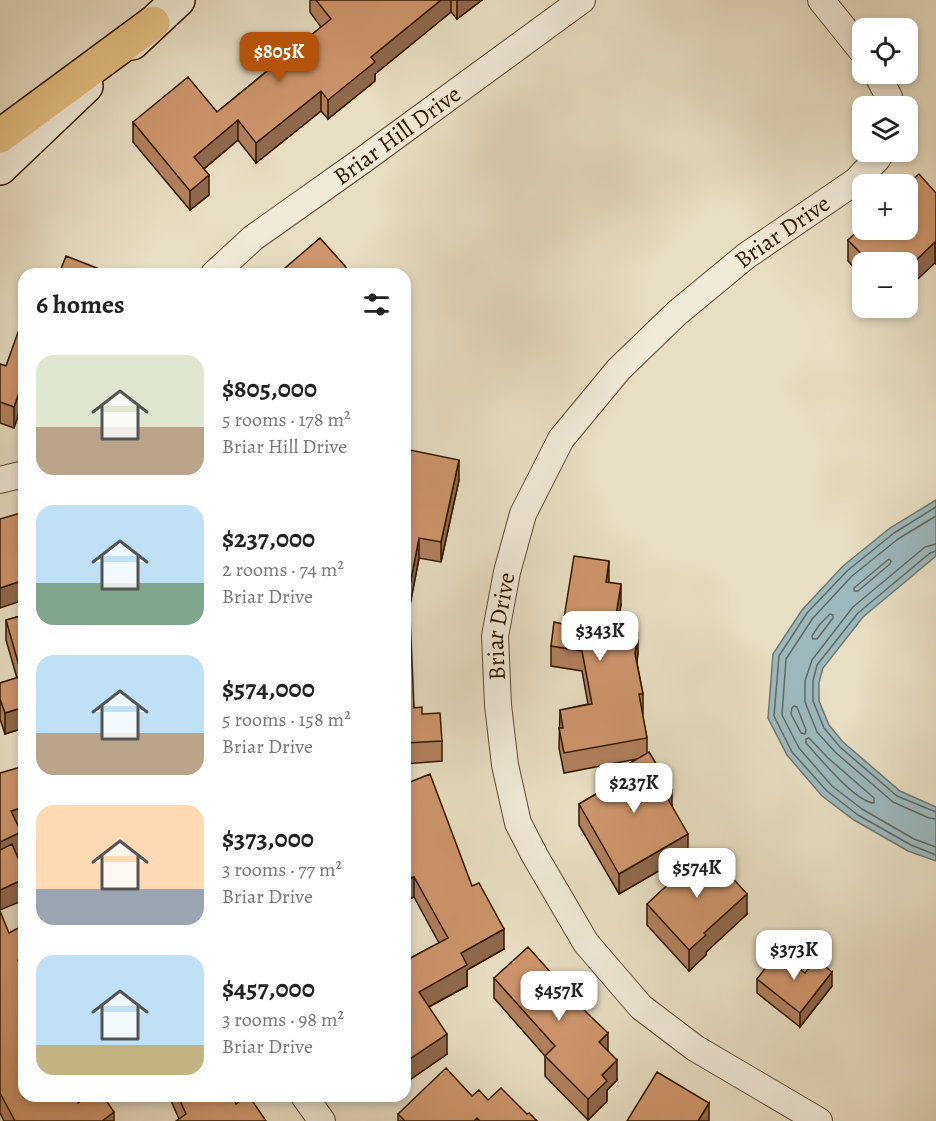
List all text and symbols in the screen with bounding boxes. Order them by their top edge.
map controls [852,18,918,318]
button: locate [852,18,918,84]
pin: $805K [237,32,321,83]
text: $805K [254,38,304,65]
street label: Briar Hill Drive [327,78,467,192]
button: layers [852,96,918,162]
button: + [852,174,918,240]
street label: Briar Drive [727,187,836,275]
button: − [852,252,918,318]
text: 6 homes [36,287,125,322]
icon: filters [360,288,393,321]
text: $805,000 [222,371,317,406]
icon: home [84,379,156,451]
text: 5 rooms · 178 m² [222,406,351,433]
text: Briar Hill Drive [222,433,347,460]
text: $237,000 [222,521,315,556]
icon: home [84,529,156,601]
text: 2 rooms · 74 m² [222,556,344,583]
street label: Briar Drive [479,570,523,681]
text: Briar Drive [222,583,313,610]
pin: $343K [558,611,642,662]
text: $343K [575,617,625,644]
text: $574,000 [222,671,315,706]
icon: home [84,679,156,751]
text: 5 rooms · 158 m² [222,706,351,733]
text: Briar Drive [222,733,313,760]
pin: $237K [592,763,676,814]
text: $237K [609,769,659,796]
text: $373,000 [222,821,314,856]
icon: home [84,829,156,901]
pin: $574K [655,848,739,899]
text: $574K [673,854,721,881]
text: 3 rooms · 77 m² [222,856,342,883]
text: Briar Drive [222,883,313,910]
pin: $373K [752,930,836,981]
text: $373K [770,936,818,963]
text: $457,000 [222,971,315,1006]
pin: $457K [517,971,601,1022]
text: $457K [535,977,583,1004]
icon: home [84,979,156,1051]
text: 3 rooms · 98 m² [222,1006,344,1033]
text: Briar Drive [222,1033,313,1060]

